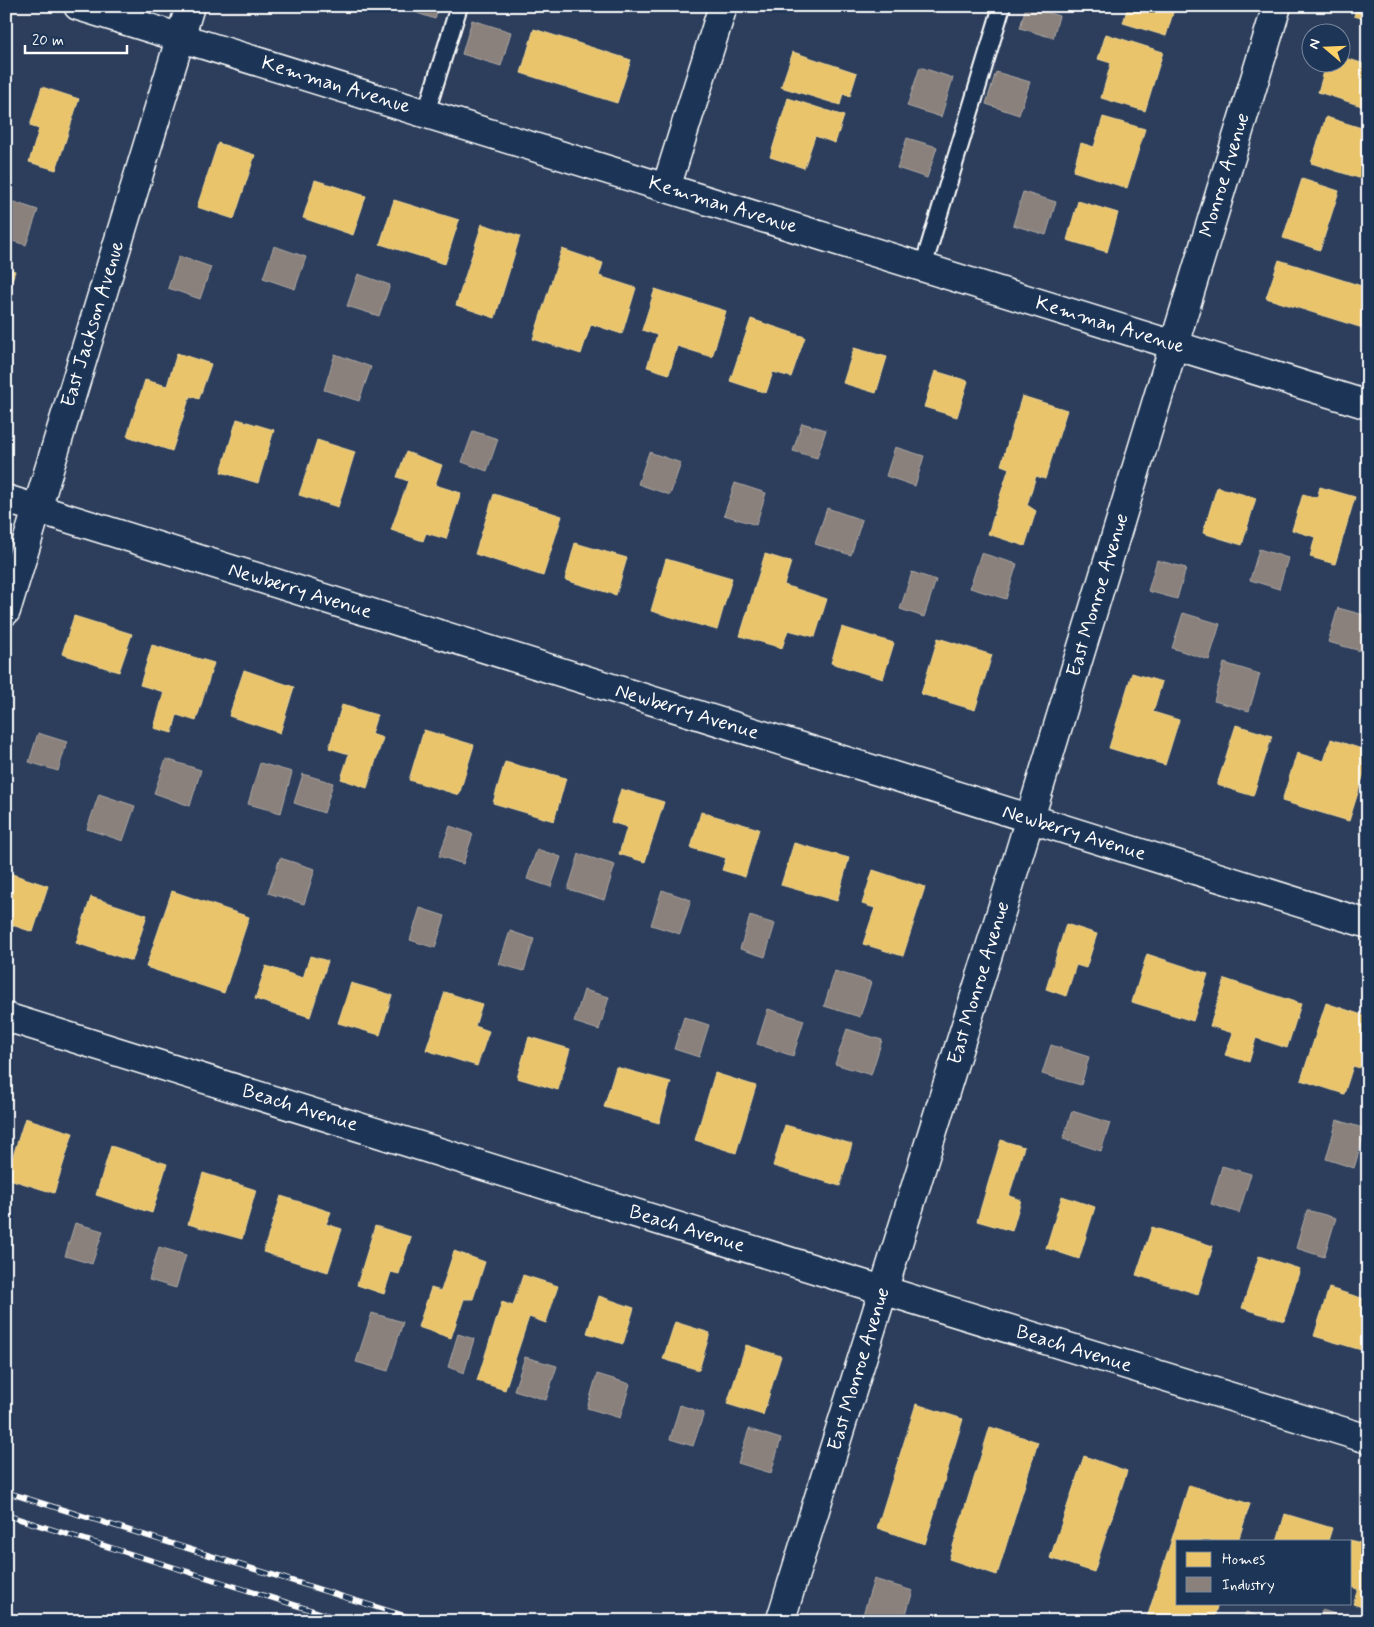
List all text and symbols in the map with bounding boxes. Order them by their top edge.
scale bar [25,22,128,54]
north arrow [1302,22,1352,72]
text: 20 m [32,31,64,51]
text: N [1305,37,1325,51]
street label: Kemman Avenue [258,50,414,120]
street label: Monroe Avenue [1193,109,1257,241]
street label: Kemman Avenue [645,170,801,240]
street label: East Jackson Avenue [55,237,131,411]
street label: Kemman Avenue [1032,290,1188,360]
street label: East Monroe Avenue [1060,510,1136,680]
street label: Newberry Avenue [225,556,375,626]
street label: Newberry Avenue [612,677,762,747]
street label: Newberry Avenue [999,798,1149,868]
street label: East Monroe Avenue [941,898,1017,1068]
street label: Beach Avenue [239,1078,361,1138]
street label: Beach Avenue [626,1199,748,1259]
street label: East Monroe Avenue [821,1284,897,1454]
street label: Beach Avenue [1013,1319,1135,1379]
legend [1176,1540,1352,1604]
text: Homes [1222,1550,1265,1570]
text: Industry [1222,1576,1275,1596]

